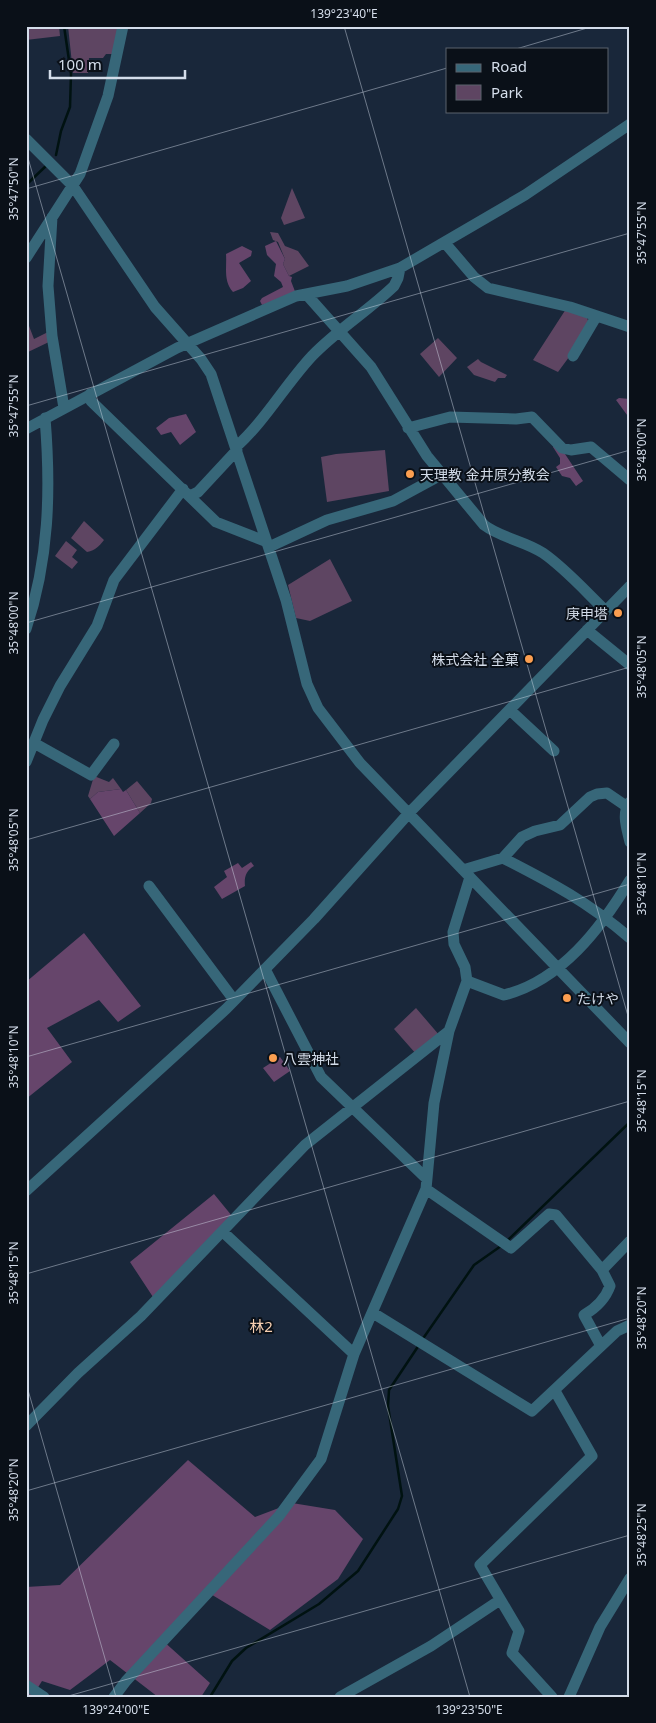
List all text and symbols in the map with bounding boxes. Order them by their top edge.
text: 139°23'40"E [310,5,378,22]
scale bar [50,48,185,80]
legend [446,48,608,112]
text: 100 m [58,54,102,74]
text: Road [491,56,527,76]
text: Park [491,82,523,102]
text: 35°47'50"N [5,157,22,221]
text: 35°47'55"N [633,201,650,265]
text: 35°47'55"N [5,374,22,438]
text: 35°48'00"N [633,418,650,482]
place label: 天理教 金井原分教会 [420,465,550,484]
marker: 天理教 金井原分教会 [404,468,416,480]
text: 35°48'00"N [5,591,22,655]
place label: 庚申塔 [566,604,608,623]
marker: 庚申塔 [612,607,624,619]
text: 35°48'05"N [633,635,650,699]
place label: 株式会社 全菓 [431,650,519,669]
marker: 株式会社 全菓 [523,653,535,665]
text: 35°48'05"N [5,808,22,872]
text: 35°48'10"N [633,852,650,916]
place label: たけや [577,989,619,1008]
marker: たけや [561,992,573,1004]
text: 35°48'10"N [5,1025,22,1089]
place label: 八雲神社 [283,1049,339,1068]
marker: 八雲神社 [267,1052,279,1064]
text: 35°48'15"N [633,1069,650,1133]
text: 35°48'15"N [5,1241,22,1305]
text: 35°48'20"N [633,1286,650,1350]
district label: 林2 [249,1316,273,1336]
text: 35°48'20"N [5,1458,22,1522]
text: 35°48'25"N [633,1503,650,1567]
text: 139°24'00"E [82,1701,150,1718]
text: 139°23'50"E [435,1701,503,1718]

